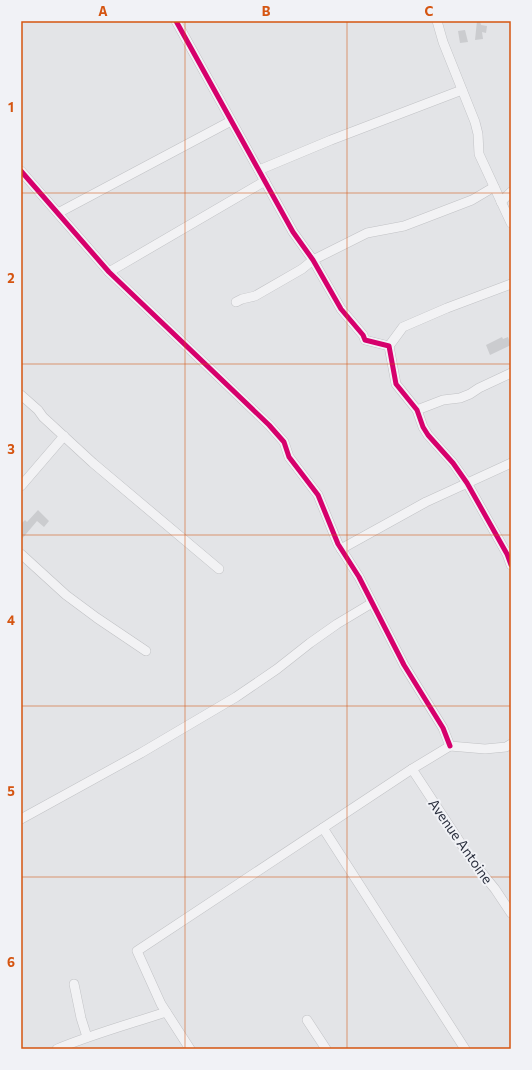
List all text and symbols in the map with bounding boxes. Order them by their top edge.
text: A [98,3,108,19]
text: B [262,3,271,19]
text: C [425,3,434,19]
text: 1 [8,99,14,115]
text: 2 [7,270,15,286]
text: 3 [7,441,15,457]
text: 4 [7,612,15,628]
text: 5 [7,783,15,799]
street label: Avenue Antoine [425,795,497,887]
text: 6 [7,954,15,970]

